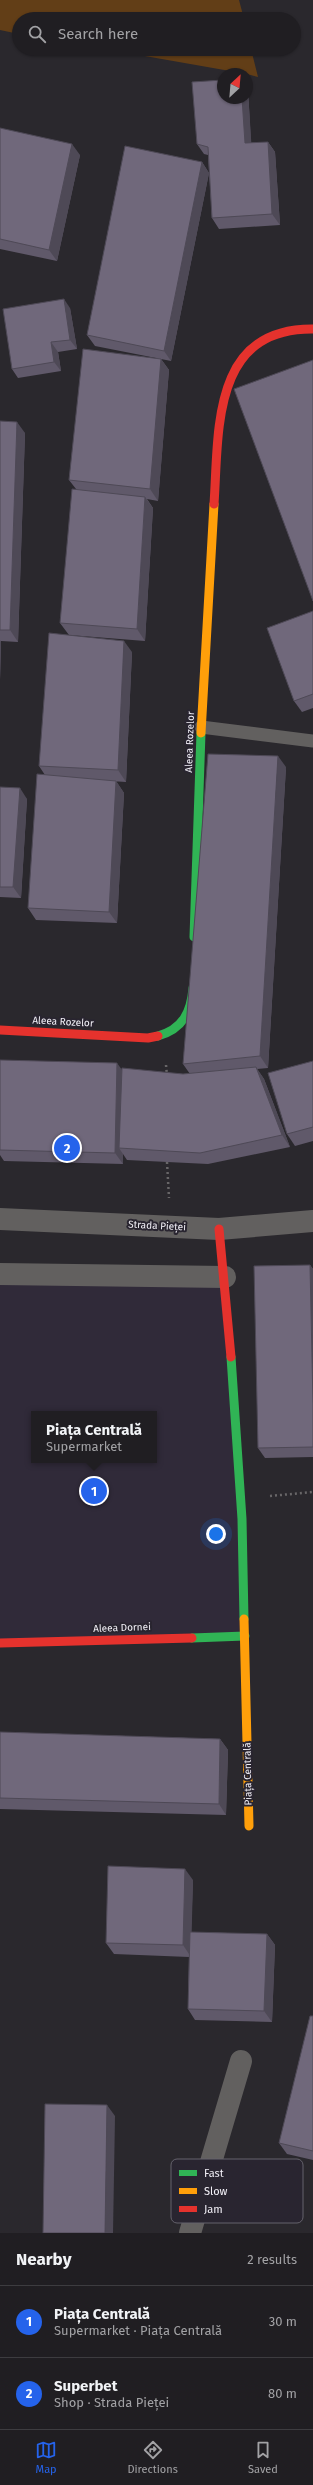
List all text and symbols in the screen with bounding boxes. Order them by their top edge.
search box [12,12,301,56]
icon: search [26,23,48,45]
text: Search here [58,25,138,43]
north arrow [217,68,253,104]
street label: Aleea Rozelor [183,711,197,773]
street label: Aleea Rozelor [32,1014,94,1030]
pin: 2 [54,1133,80,1163]
street label: Strada Pieței [128,1218,186,1234]
popup [31,1411,157,1463]
text: Piața Centrală [46,1421,142,1439]
text: Supermarket [46,1439,122,1454]
pin: 1 [81,1476,107,1506]
your location [206,1524,226,1544]
street label: Aleea Dornei [93,1621,151,1635]
street label: Piața Centrală [241,1742,255,1806]
legend [171,2159,303,2223]
text: Fast [204,2167,224,2180]
text: Slow [204,2185,228,2198]
text: Jam [204,2203,223,2216]
text: Nearby [16,2249,71,2270]
text: 2 results [247,2252,297,2267]
text: Piața Centrală [54,2305,150,2323]
text: 1 [26,2314,32,2329]
text: 30 m [269,2314,297,2329]
text: Supermarket · Piața Centrală [54,2323,222,2338]
text: Superbet [54,2377,117,2395]
text: 2 [26,2386,32,2401]
text: 80 m [268,2386,297,2401]
text: Shop · Strada Pieței [54,2395,169,2410]
tab: Map [35,2439,57,2476]
tab: Directions [127,2439,178,2476]
tab: Saved [248,2439,278,2476]

